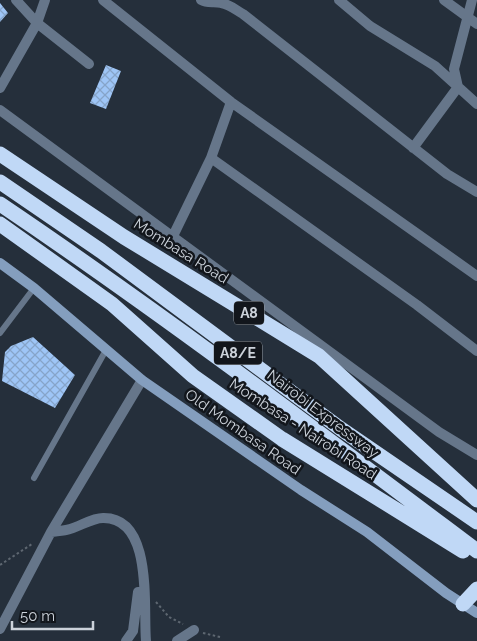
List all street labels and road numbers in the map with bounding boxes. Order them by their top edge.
street label: Mombasa Road [130,215,232,287]
road number: A8 [234,302,264,324]
road number: A8/E [214,342,262,364]
street label: Nairobi Expressway [264,366,382,462]
street label: Mombasa - Nairobi Road [226,375,380,483]
street label: Old Mombasa Road [182,385,304,479]

